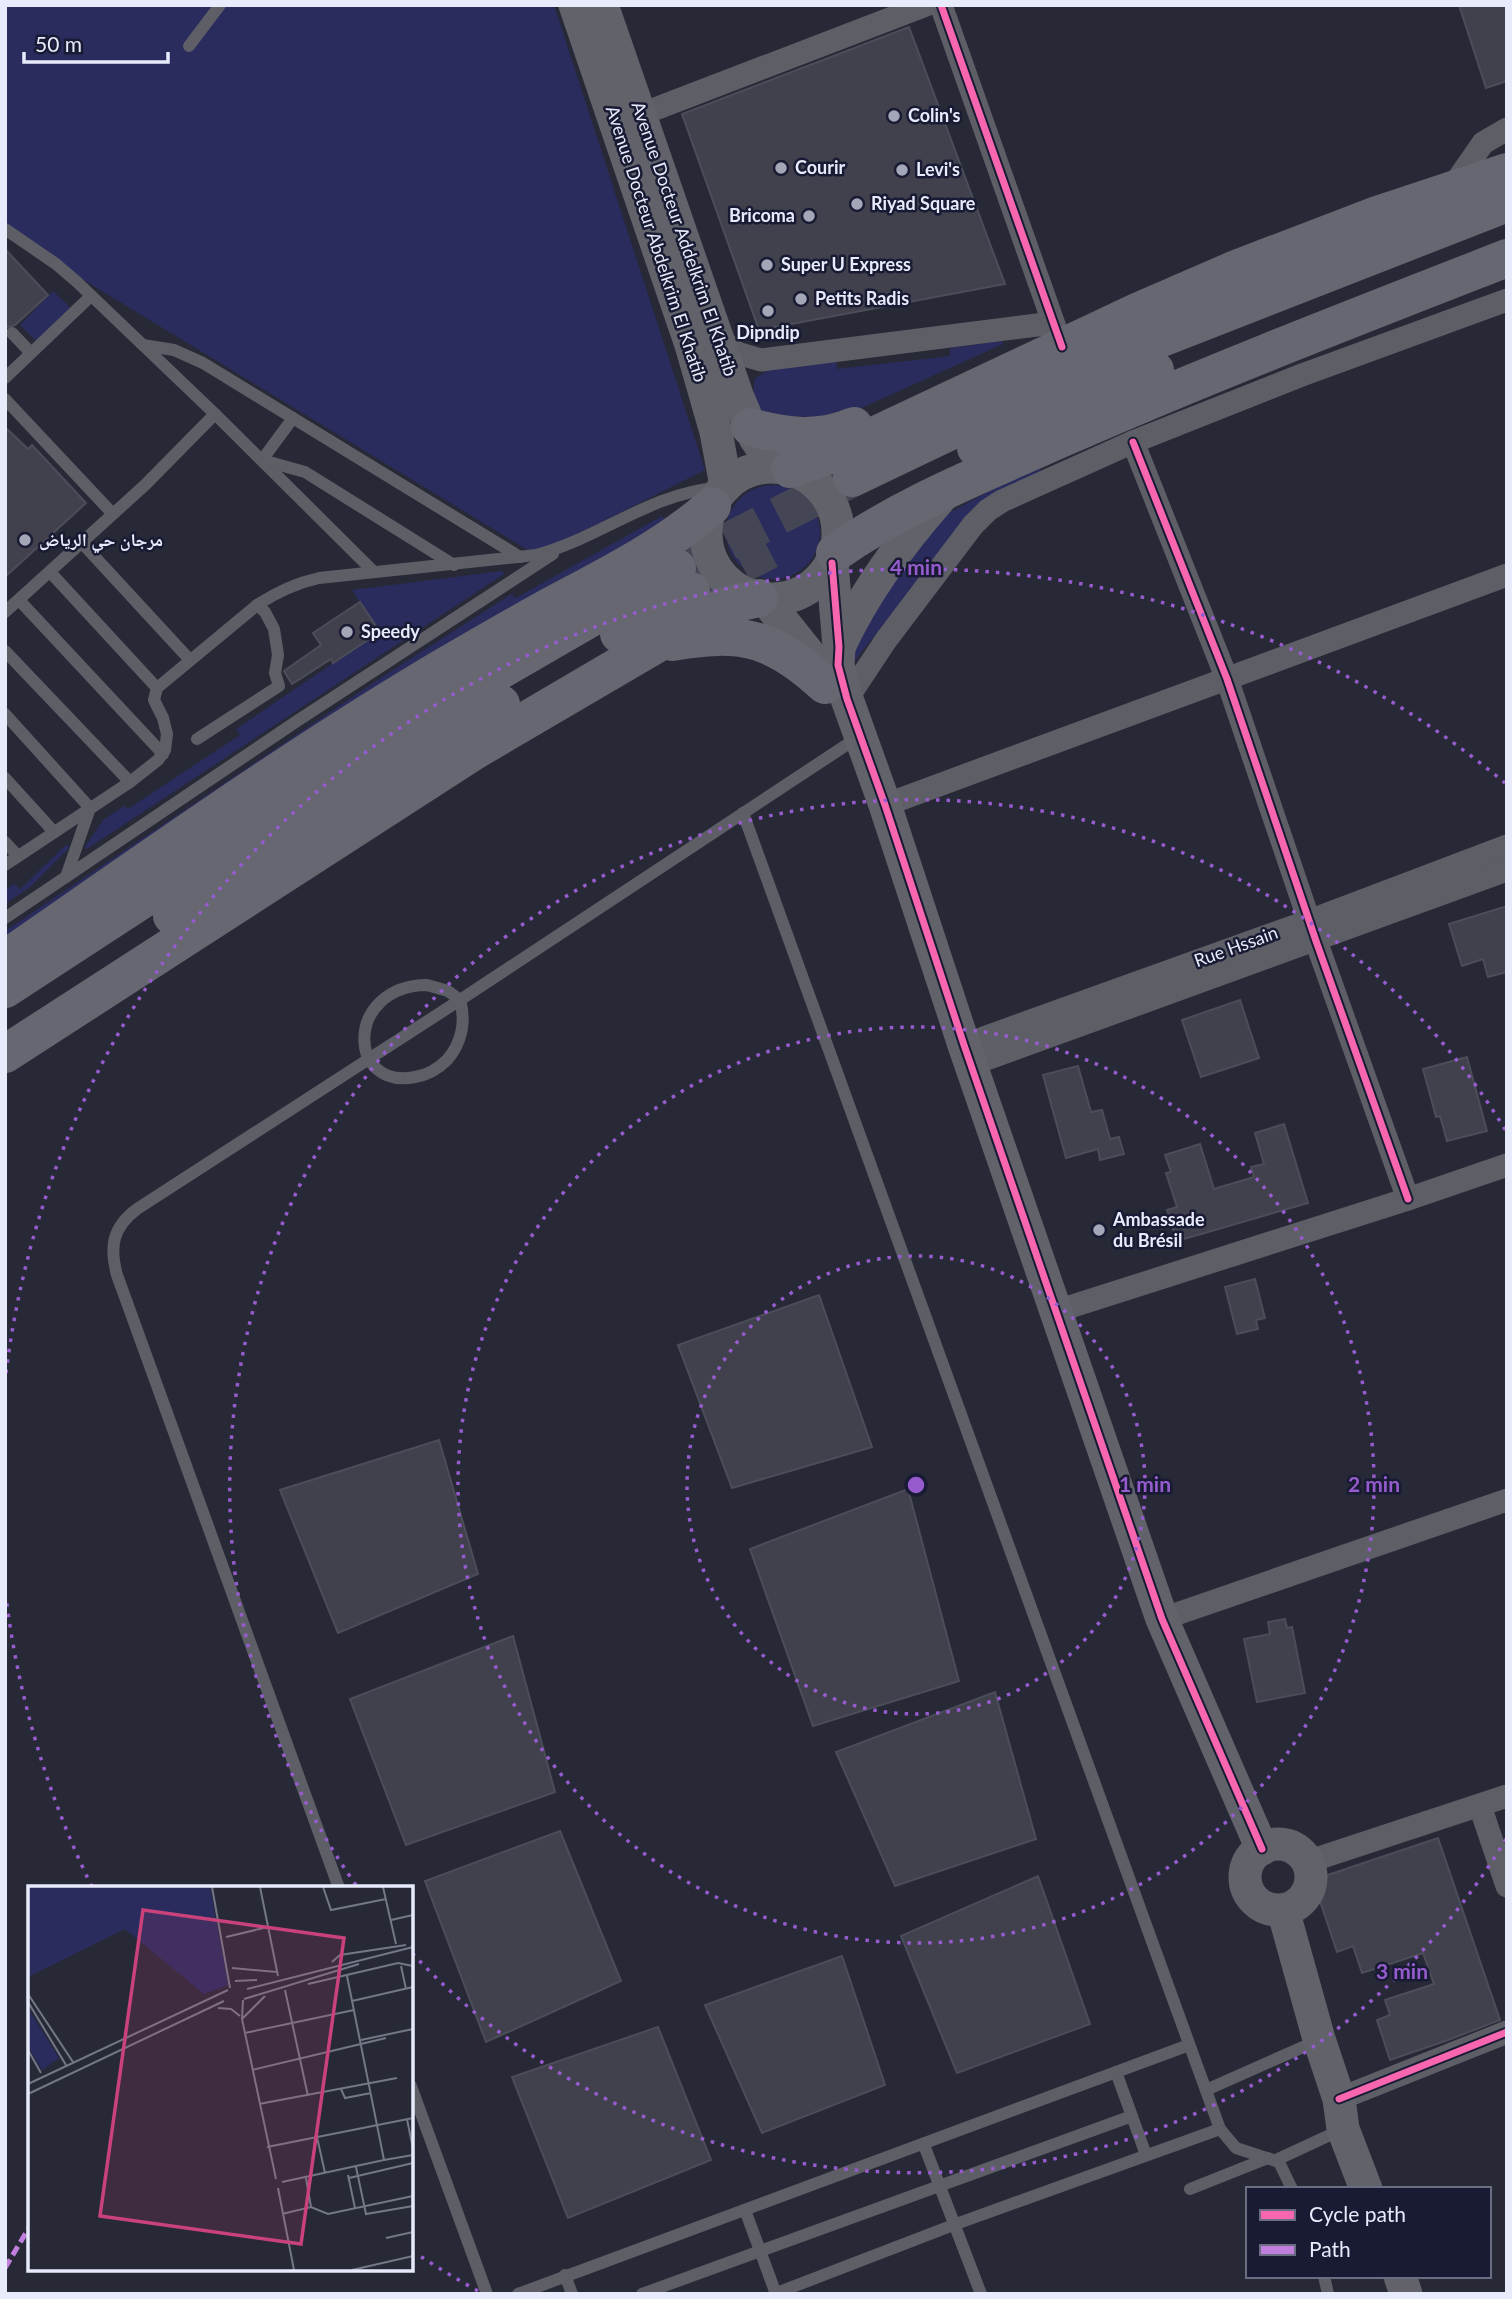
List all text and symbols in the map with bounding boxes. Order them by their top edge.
scale bar [24,21,168,65]
text: 50 m [35,31,82,56]
street label: Avenue Docteur Addelkrim El Khatib [627,98,742,379]
street label: Avenue Docteur Abdelkrim El Khatib [602,103,712,385]
place label: Colin's [908,104,961,126]
marker: Colin's [886,108,902,124]
place label: Courir [795,156,845,178]
place label: Levi's [916,158,960,180]
marker: Courir [773,160,789,176]
marker: Levi's [894,162,910,178]
place label: Riyad Square [871,192,976,214]
marker: Riyad Square [849,196,865,212]
place label: Bricoma [729,204,795,226]
marker: Bricoma [801,208,817,224]
place label: Super U Express [781,253,911,275]
marker: Super U Express [759,257,775,273]
place label: Petits Radis [815,287,909,309]
marker: Petits Radis [793,291,809,307]
marker: Dipndip [760,303,776,319]
place label: Dipndip [736,321,800,343]
place label: مرجان حي الرياض [39,528,163,554]
marker: مرجان حي الرياض [17,532,33,548]
text: 4 min [890,554,942,579]
place label: Speedy [361,620,420,642]
marker: Speedy [339,624,355,640]
street label: Rue Hssain [1191,921,1281,971]
place label: Ambassade du Brésil [1112,1208,1205,1251]
marker: Ambassade du Brésil [1091,1222,1107,1238]
text: 1 min [1119,1471,1171,1496]
text: 2 min [1348,1471,1400,1496]
centre of rings [904,1473,928,1497]
inset map [28,1886,413,2271]
text: 3 min [1376,1958,1428,1983]
legend [1246,2187,1491,2278]
text: Cycle path [1309,2201,1406,2226]
text: Path [1309,2236,1351,2261]

